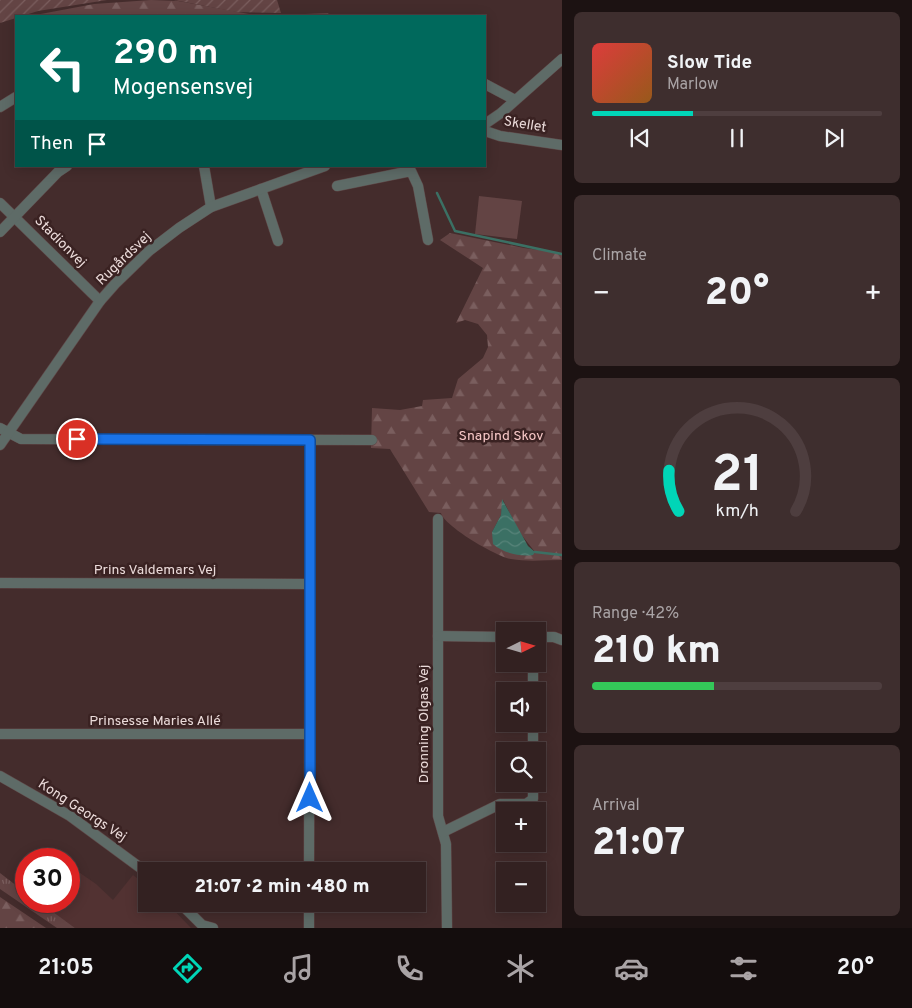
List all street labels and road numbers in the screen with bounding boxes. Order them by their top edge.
street label: Skellet [502,113,548,137]
street label: Stadionvej [31,213,89,271]
street label: Rugårdsvej [93,229,155,289]
street label: Prins Valdemars Vej [94,562,216,579]
street label: Dronning Olgas Vej [416,665,433,783]
street label: Prinsesse Maries Allé [89,713,221,730]
street label: Kong Georgs Vej [35,776,129,846]

